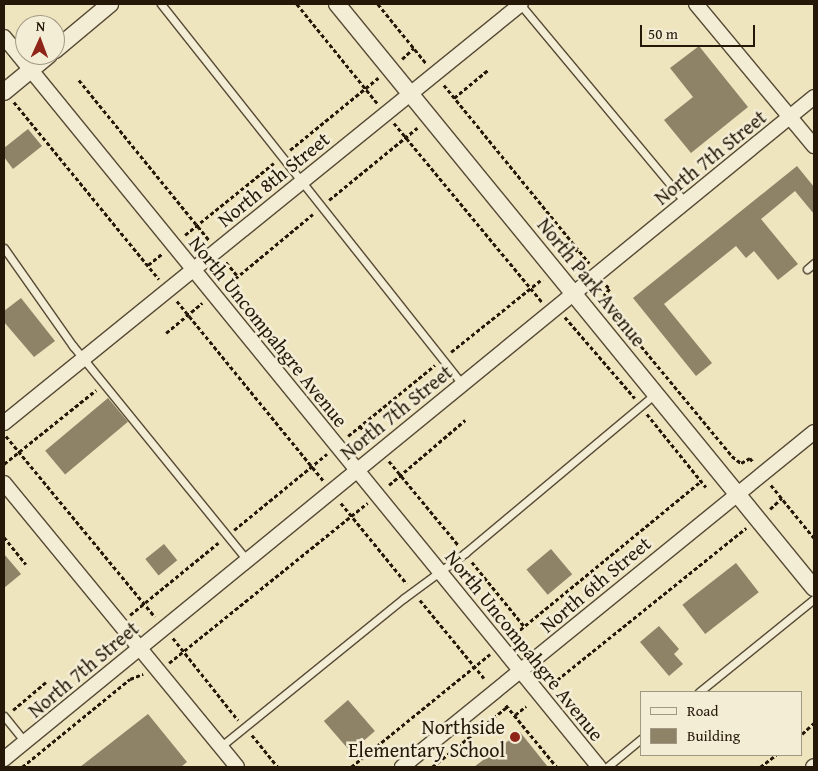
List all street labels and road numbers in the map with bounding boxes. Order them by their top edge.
street label: North 7th Street [649,105,771,209]
street label: North 8th Street [212,127,334,231]
street label: North Park Avenue [533,213,651,351]
street label: North Uncompahgre Avenue [185,231,353,431]
street label: North 7th Street [335,360,457,464]
street label: North 6th Street [535,531,655,637]
street label: North Uncompahgre Avenue [441,545,609,745]
street label: North 7th Street [23,616,143,722]

